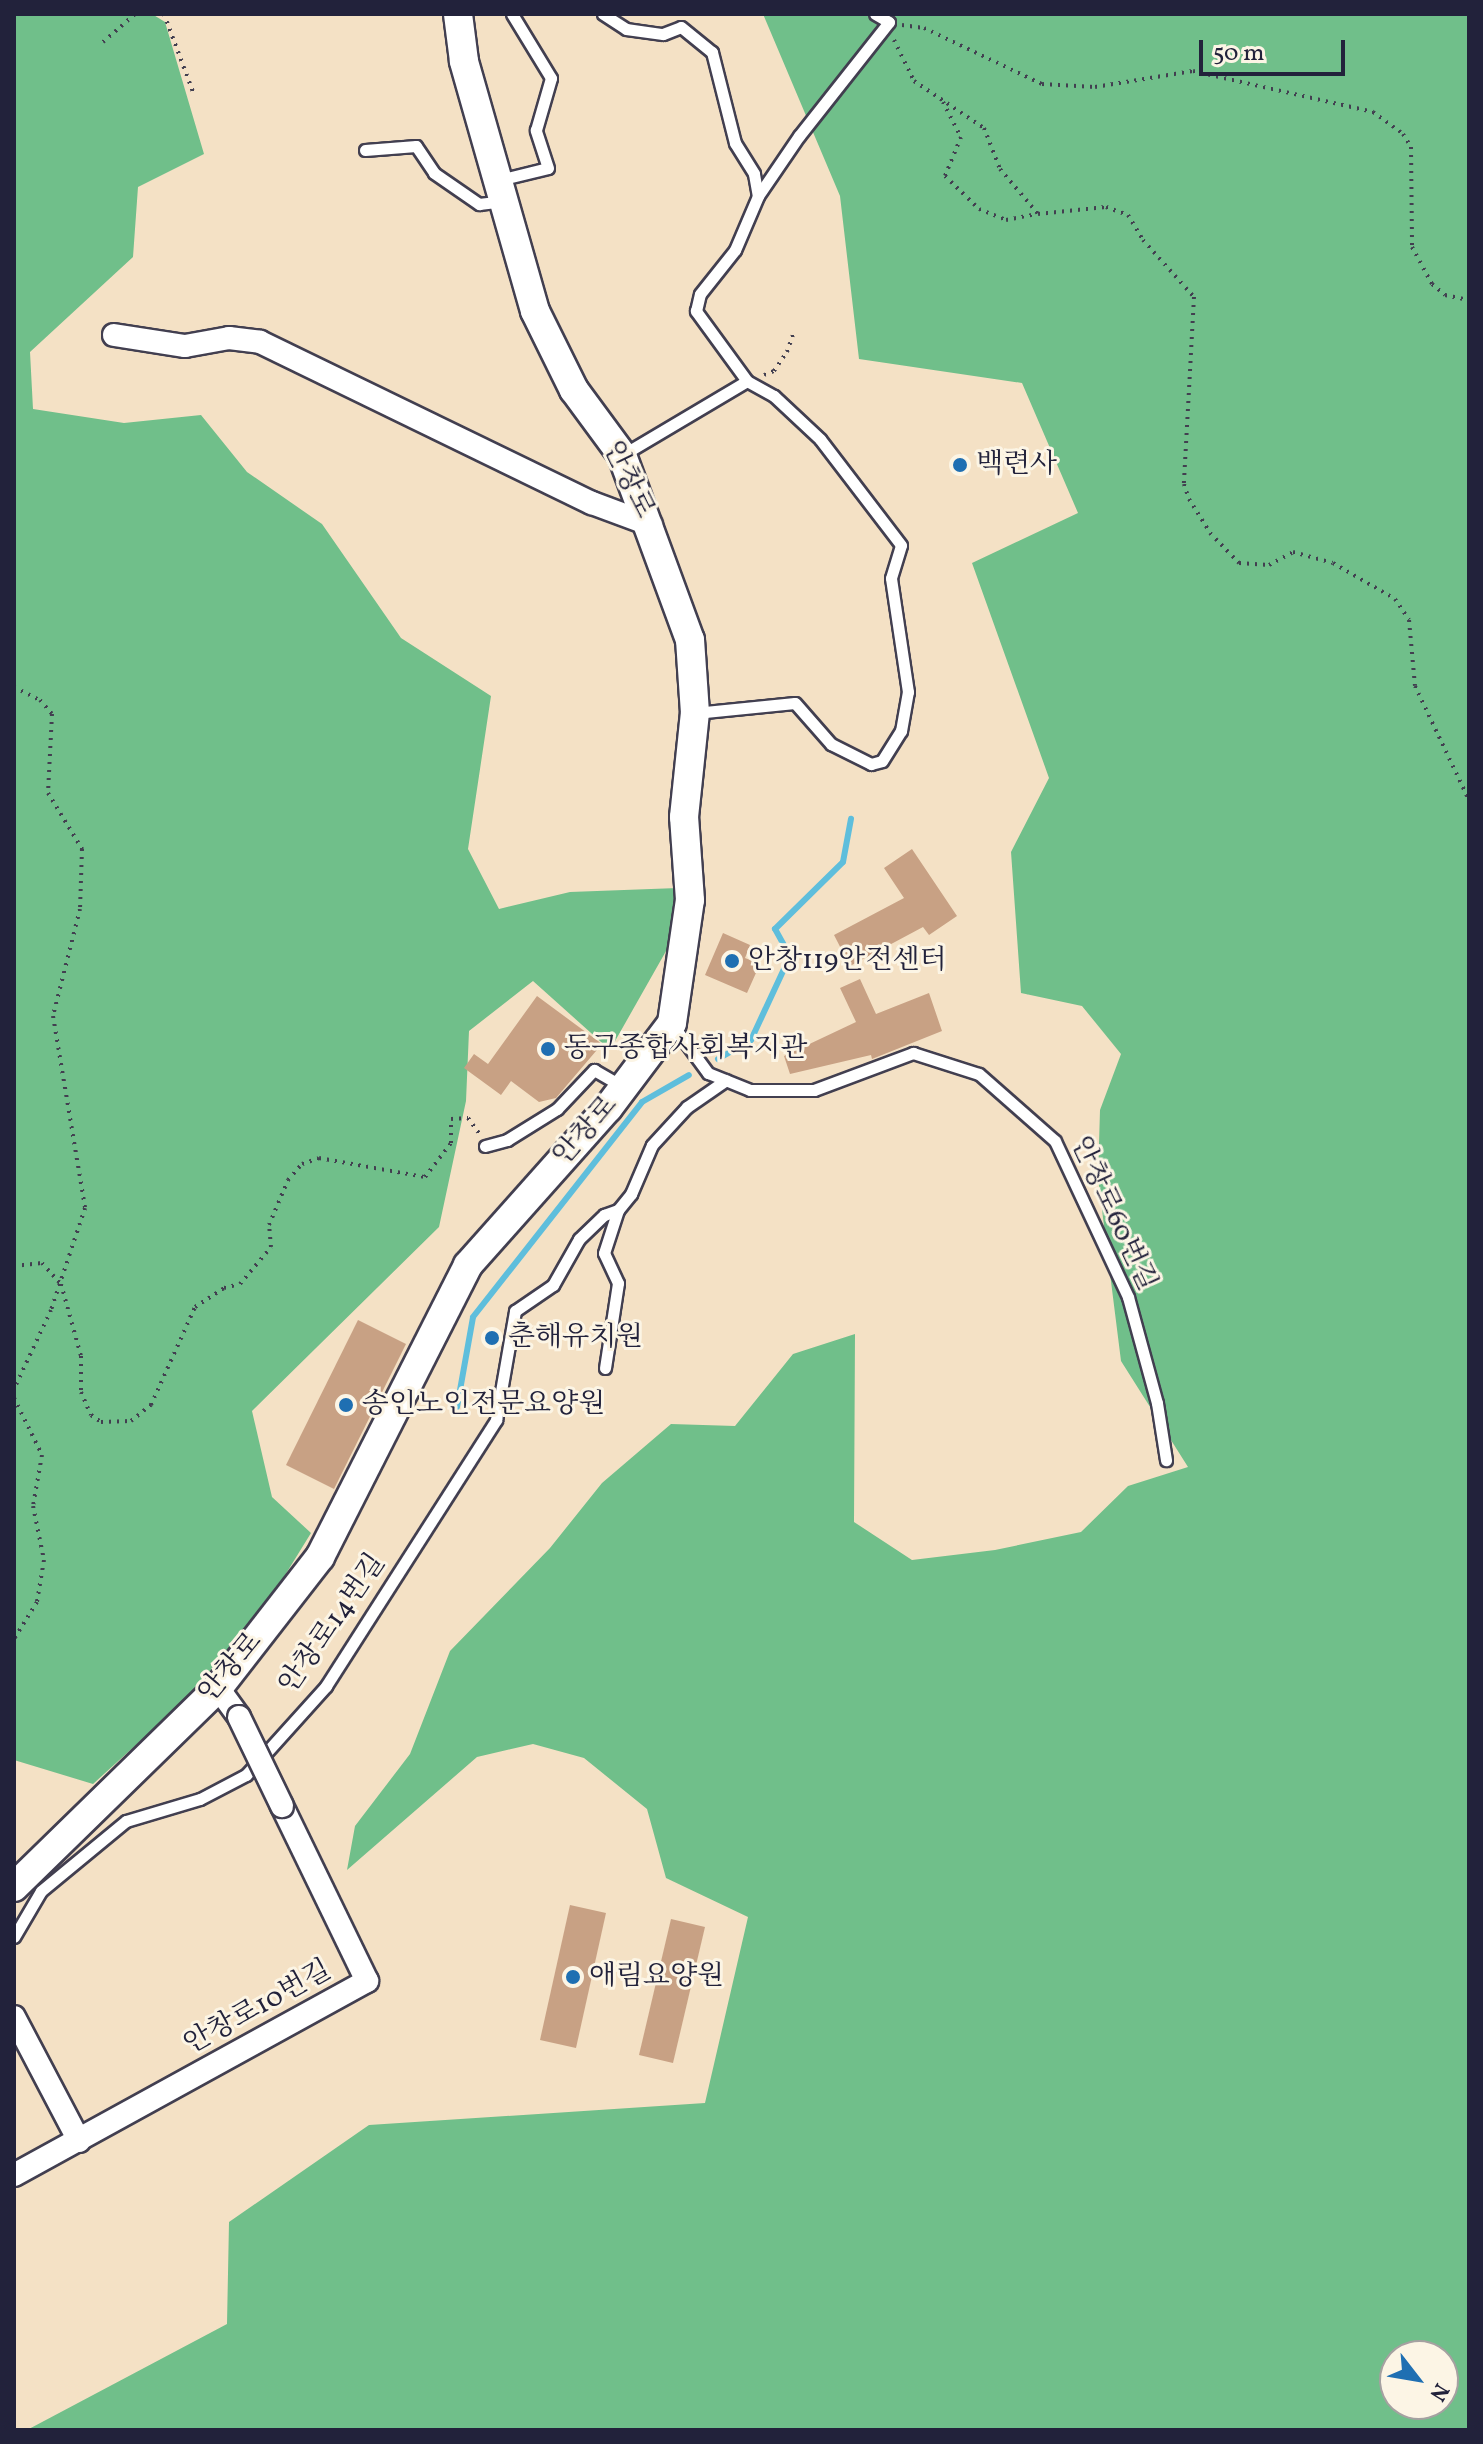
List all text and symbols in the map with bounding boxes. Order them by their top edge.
scale bar [1203,24,1349,74]
text: 50 m [1213,37,1265,71]
street label: 안창로 [595,436,661,524]
place label: 백련사 [976,448,1057,482]
marker: 백련사 [951,456,969,474]
place label: 안창119안전센터 [748,944,947,978]
marker: 안창119안전센터 [723,952,741,970]
place label: 동구종합사회복지관 [564,1032,807,1066]
marker: 동구종합사회복지관 [539,1040,557,1058]
street label: 안창로 [547,1089,625,1173]
street label: 안창로60번길 [1063,1132,1163,1296]
place label: 춘해유치원 [508,1321,643,1355]
marker: 춘해유치원 [483,1329,501,1347]
place label: 송인노인전문요양원 [362,1388,605,1422]
marker: 송인노인전문요양원 [337,1396,355,1414]
street label: 안창로14번길 [273,1548,393,1700]
street label: 안창로 [192,1626,270,1710]
street label: 안창로10번길 [179,1954,337,2062]
place label: 애림요양원 [589,1960,724,1994]
marker: 애림요양원 [564,1968,582,1986]
north arrow [1379,2340,1459,2420]
text: N [1421,2377,1456,2406]

